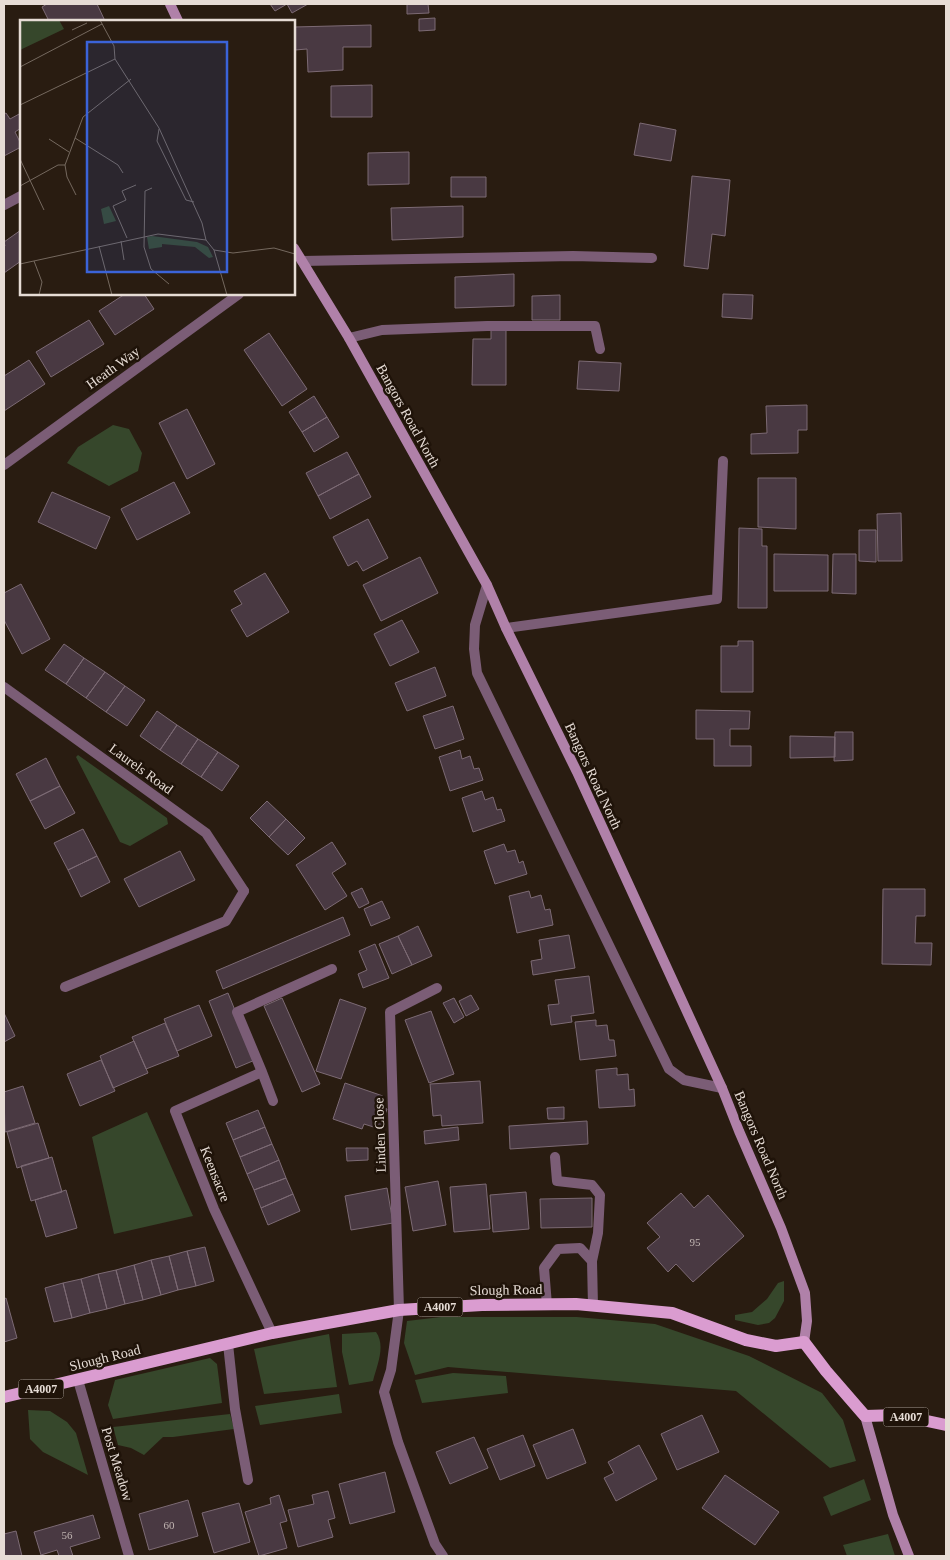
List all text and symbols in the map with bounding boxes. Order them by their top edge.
inset map [20,20,295,295]
street label: Heath Way [84,344,142,392]
street label: Bangors Road North [373,362,443,470]
street label: Bangors Road North [562,720,624,832]
street label: Laurels Road [106,741,176,797]
street label: Bangors Road North [731,1089,791,1201]
street label: Linden Close [371,1097,389,1173]
street label: Keensacre [197,1144,233,1204]
house number: 95 [690,1236,701,1248]
street label: Slough Road [470,1282,542,1298]
road number: A4007 [418,1298,462,1316]
street label: Slough Road [68,1342,142,1374]
road number: A4007 [18,1380,64,1398]
road number: A4007 [884,1408,928,1426]
street label: Post Meadow [99,1425,136,1504]
house number: 60 [164,1519,175,1531]
house number: 56 [62,1529,73,1541]

